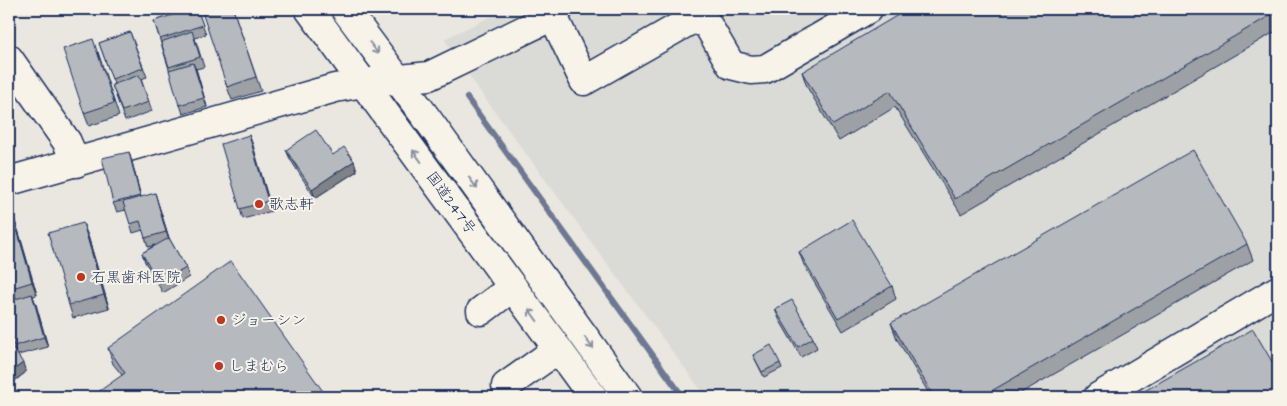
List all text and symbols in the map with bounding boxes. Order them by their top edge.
one-way arrow [369,41,379,55]
one-way arrow [412,149,422,163]
street label: 国道247号 [421,167,481,239]
one-way arrow [468,176,478,190]
place label: 歌志軒 [269,194,314,215]
marker: 歌志軒 [253,198,265,210]
place label: 石黒歯科医院 [91,267,181,288]
marker: 石黒歯科医院 [75,271,87,283]
one-way arrow [528,309,539,323]
place label: ジョーシン [231,310,306,331]
marker: ジョーシン [215,314,227,326]
one-way arrow [583,336,594,349]
place label: しまむら [229,356,289,377]
marker: しまむら [213,360,225,372]

